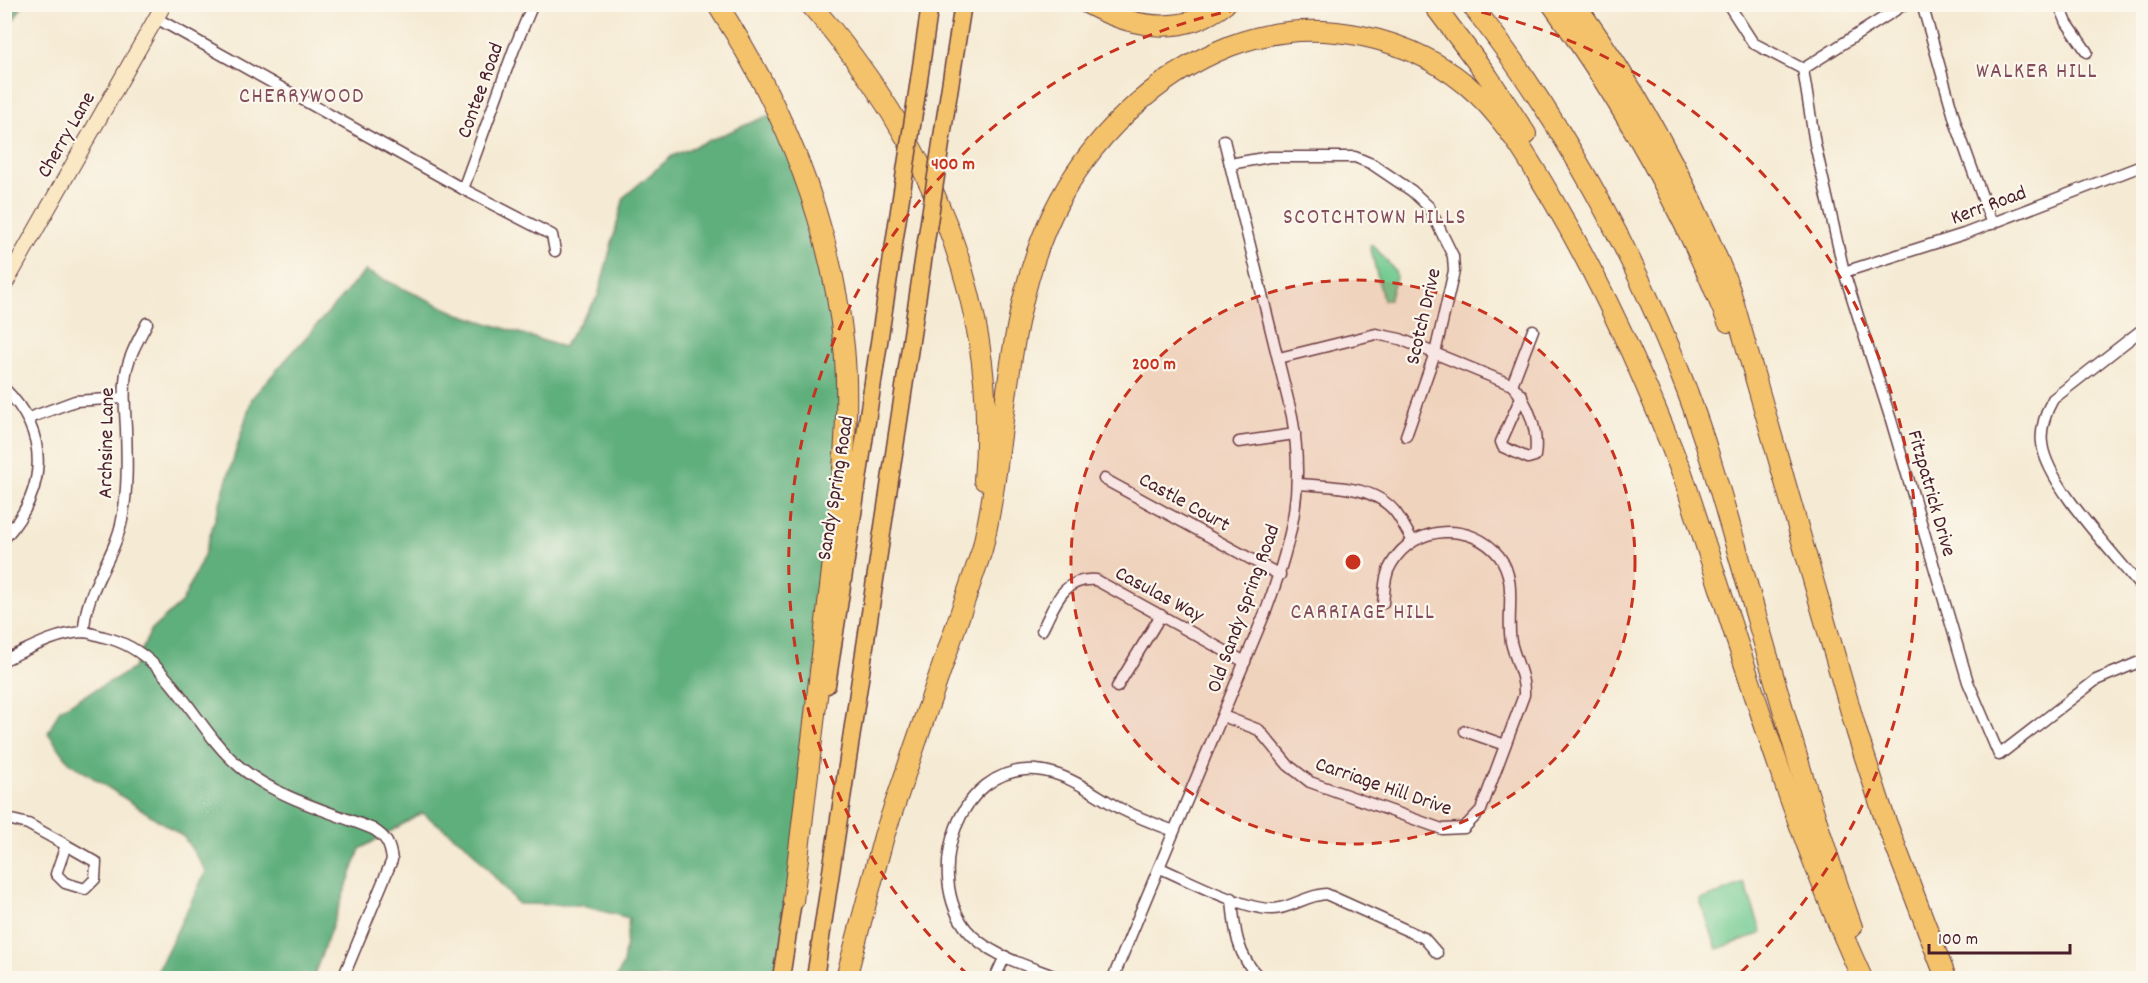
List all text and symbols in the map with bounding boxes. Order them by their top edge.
street label: Contee Road [451,39,513,143]
district label: WALKER HILL [1976,57,2098,88]
district label: CHERRYWOOD [239,82,365,113]
street label: Cherry Lane [31,87,104,184]
text: 400 m [931,153,975,178]
street label: Kerr Road [1947,179,2031,234]
district label: SCOTCHTOWN HILLS [1283,203,1467,234]
street label: Scotch Drive [1399,265,1451,368]
text: 200 m [1132,353,1176,378]
street label: Archsine Lane [92,387,124,499]
street label: Sandy Spring Road [811,414,863,563]
street label: Fitzpatrick Drive [1898,427,1962,561]
street label: Castle Court [1132,466,1235,541]
street label: Old Sandy Spring Road [1200,521,1289,697]
centre of rings [1343,552,1363,572]
street label: Casulas Way [1109,560,1209,632]
district label: CARRIAGE HILL [1291,598,1435,629]
street label: Carriage Hill Drive [1311,750,1455,825]
scale bar [1929,917,2070,955]
text: 100 m [1938,928,1978,953]

